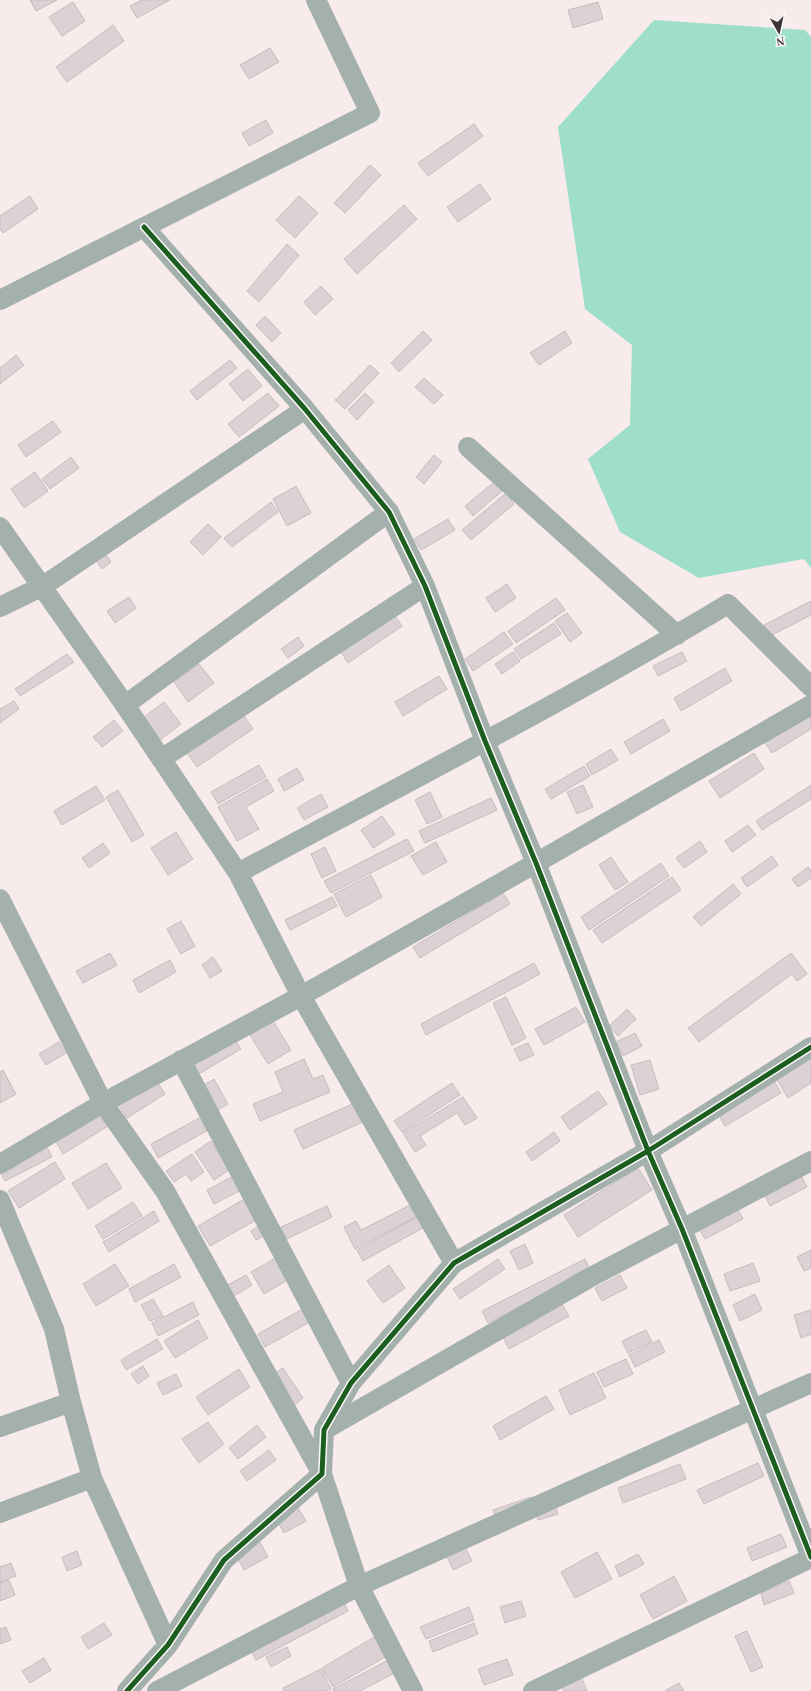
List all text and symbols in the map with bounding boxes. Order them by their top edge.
north arrow [759,12,799,52]
text: N [776,35,785,48]

